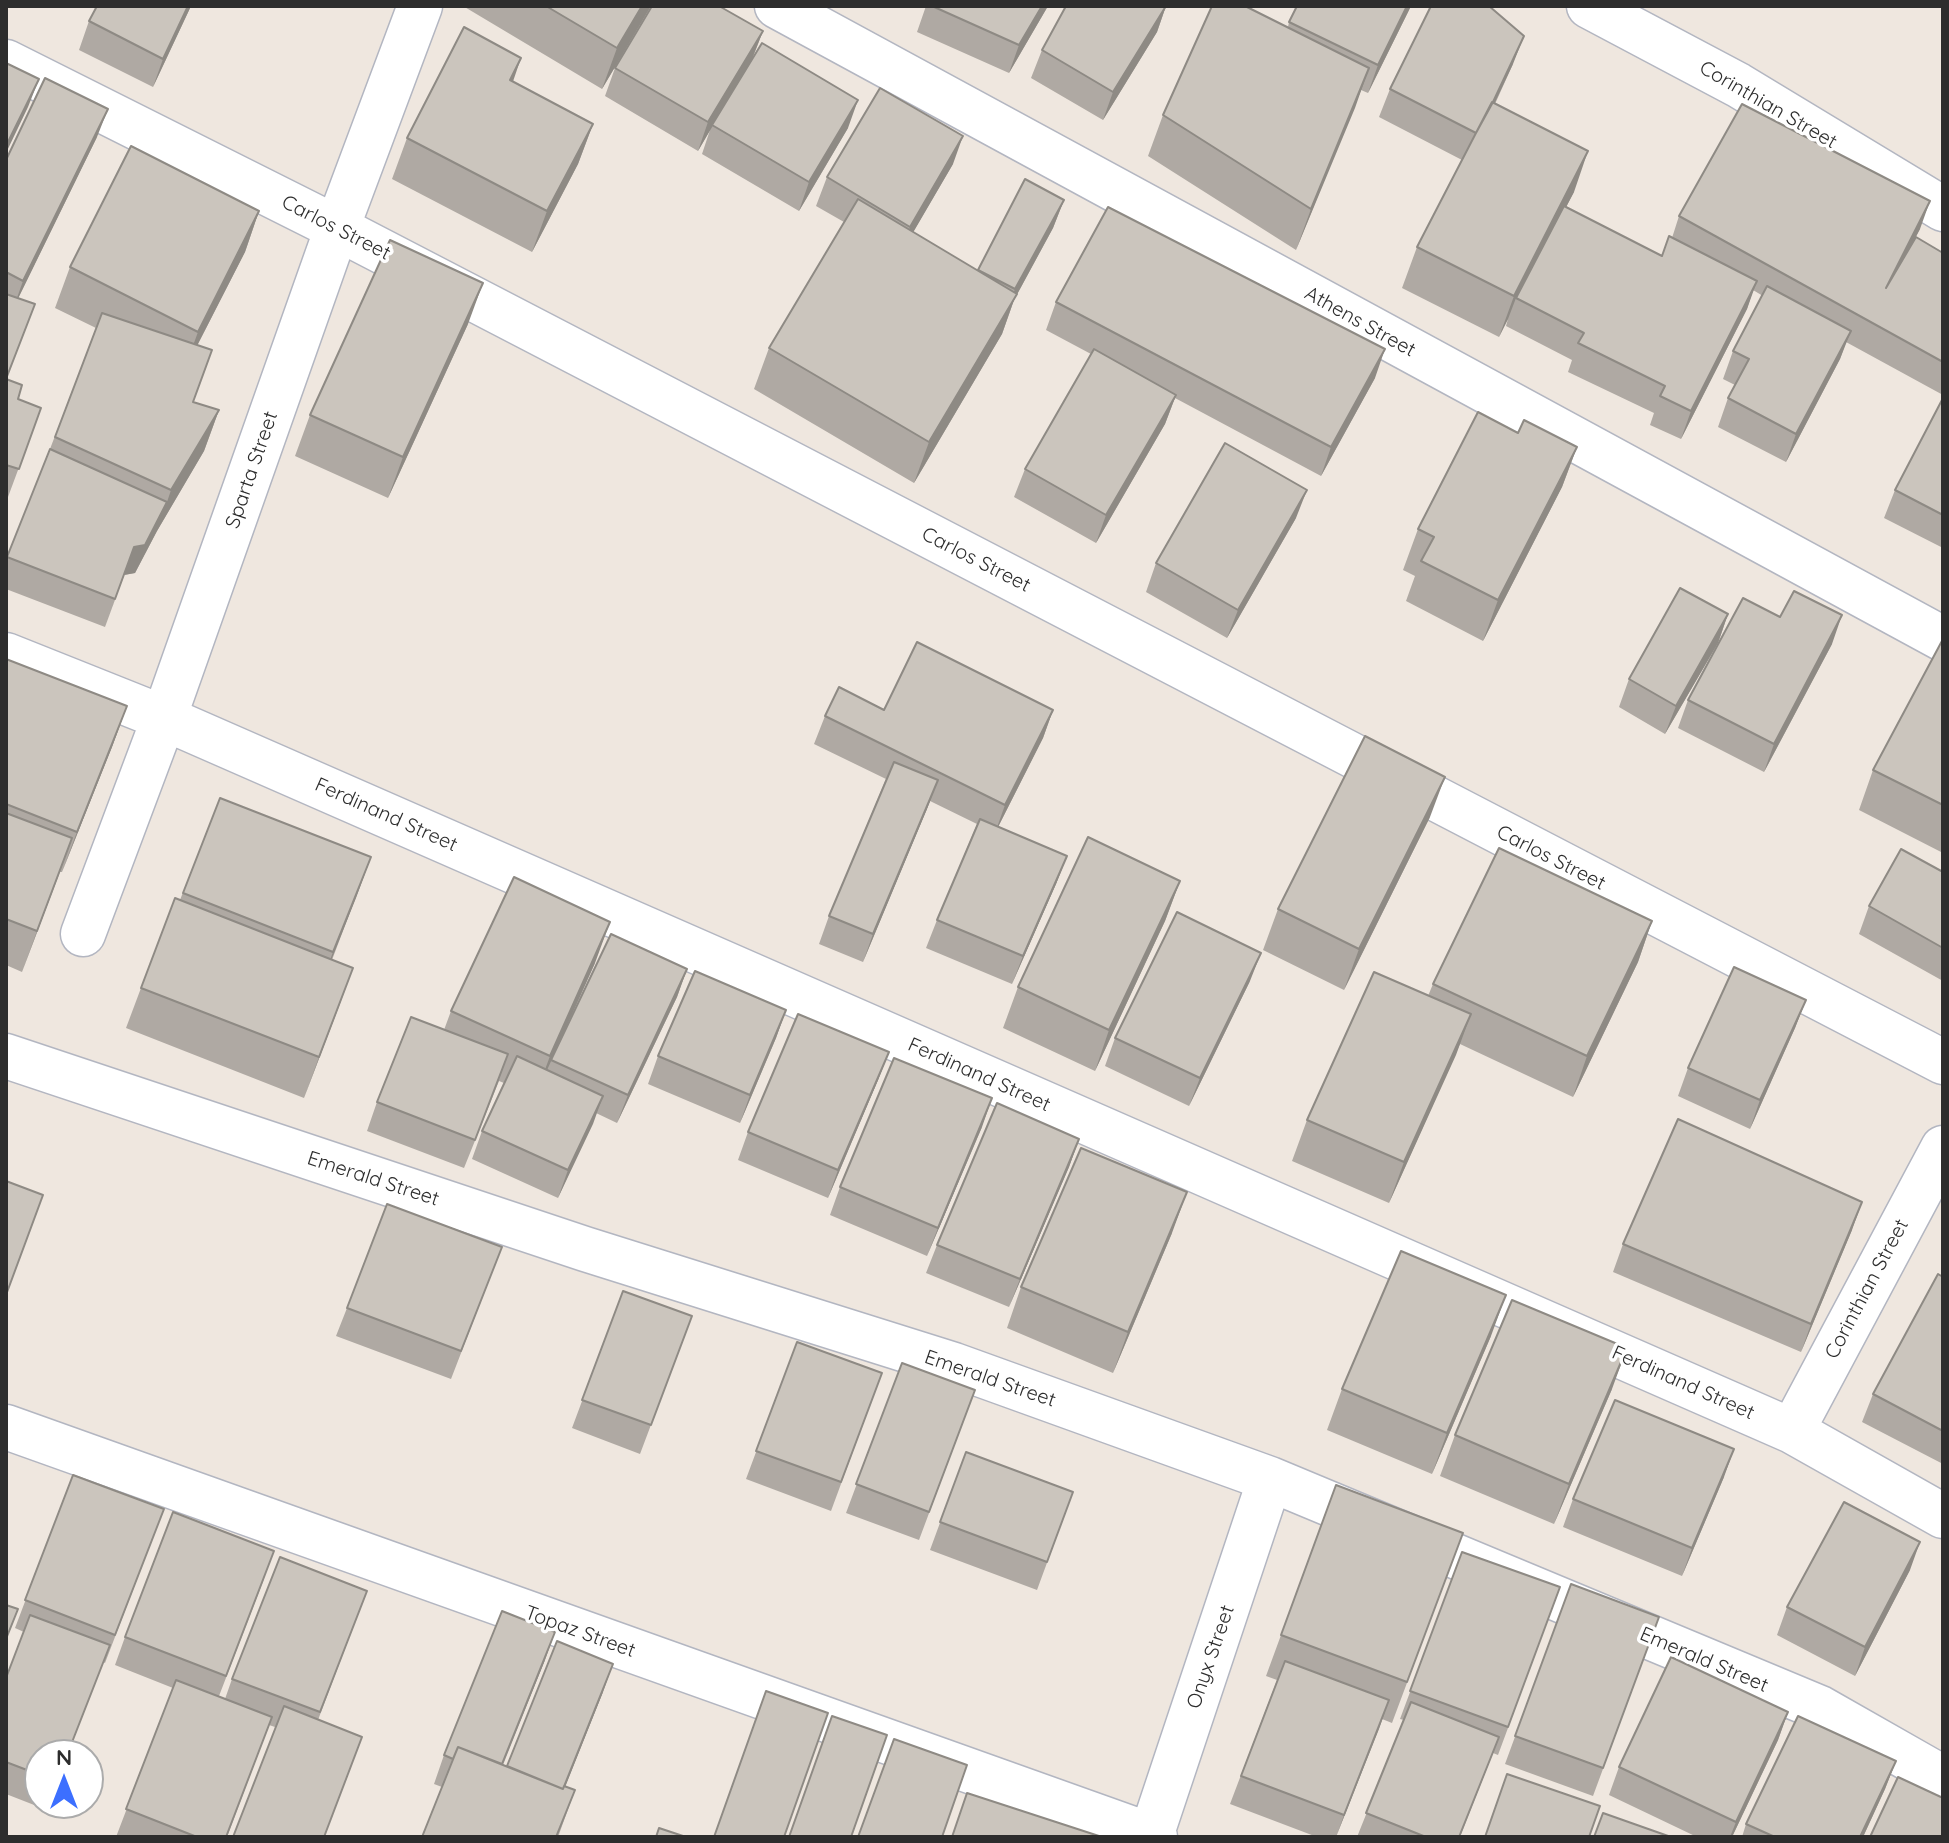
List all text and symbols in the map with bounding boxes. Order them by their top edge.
street label: Corinthian Street [1695,56,1841,154]
street label: Carlos Street [278,190,394,266]
street label: Athens Street [1300,282,1420,362]
street label: Sparta Street [221,408,283,532]
street label: Carlos Street [918,522,1034,598]
street label: Ferdinand Street [311,773,461,857]
street label: Carlos Street [1493,820,1609,896]
street label: Ferdinand Street [904,1033,1054,1117]
street label: Emerald Street [304,1146,442,1212]
street label: Corinthian Street [1820,1215,1914,1363]
street label: Ferdinand Street [1608,1341,1758,1425]
street label: Emerald Street [921,1345,1059,1413]
street label: Topaz Street [522,1601,638,1663]
street label: Onyx Street [1182,1602,1240,1712]
street label: Emerald Street [1636,1622,1772,1698]
north arrow [24,1739,104,1819]
text: N [56,1743,72,1771]

